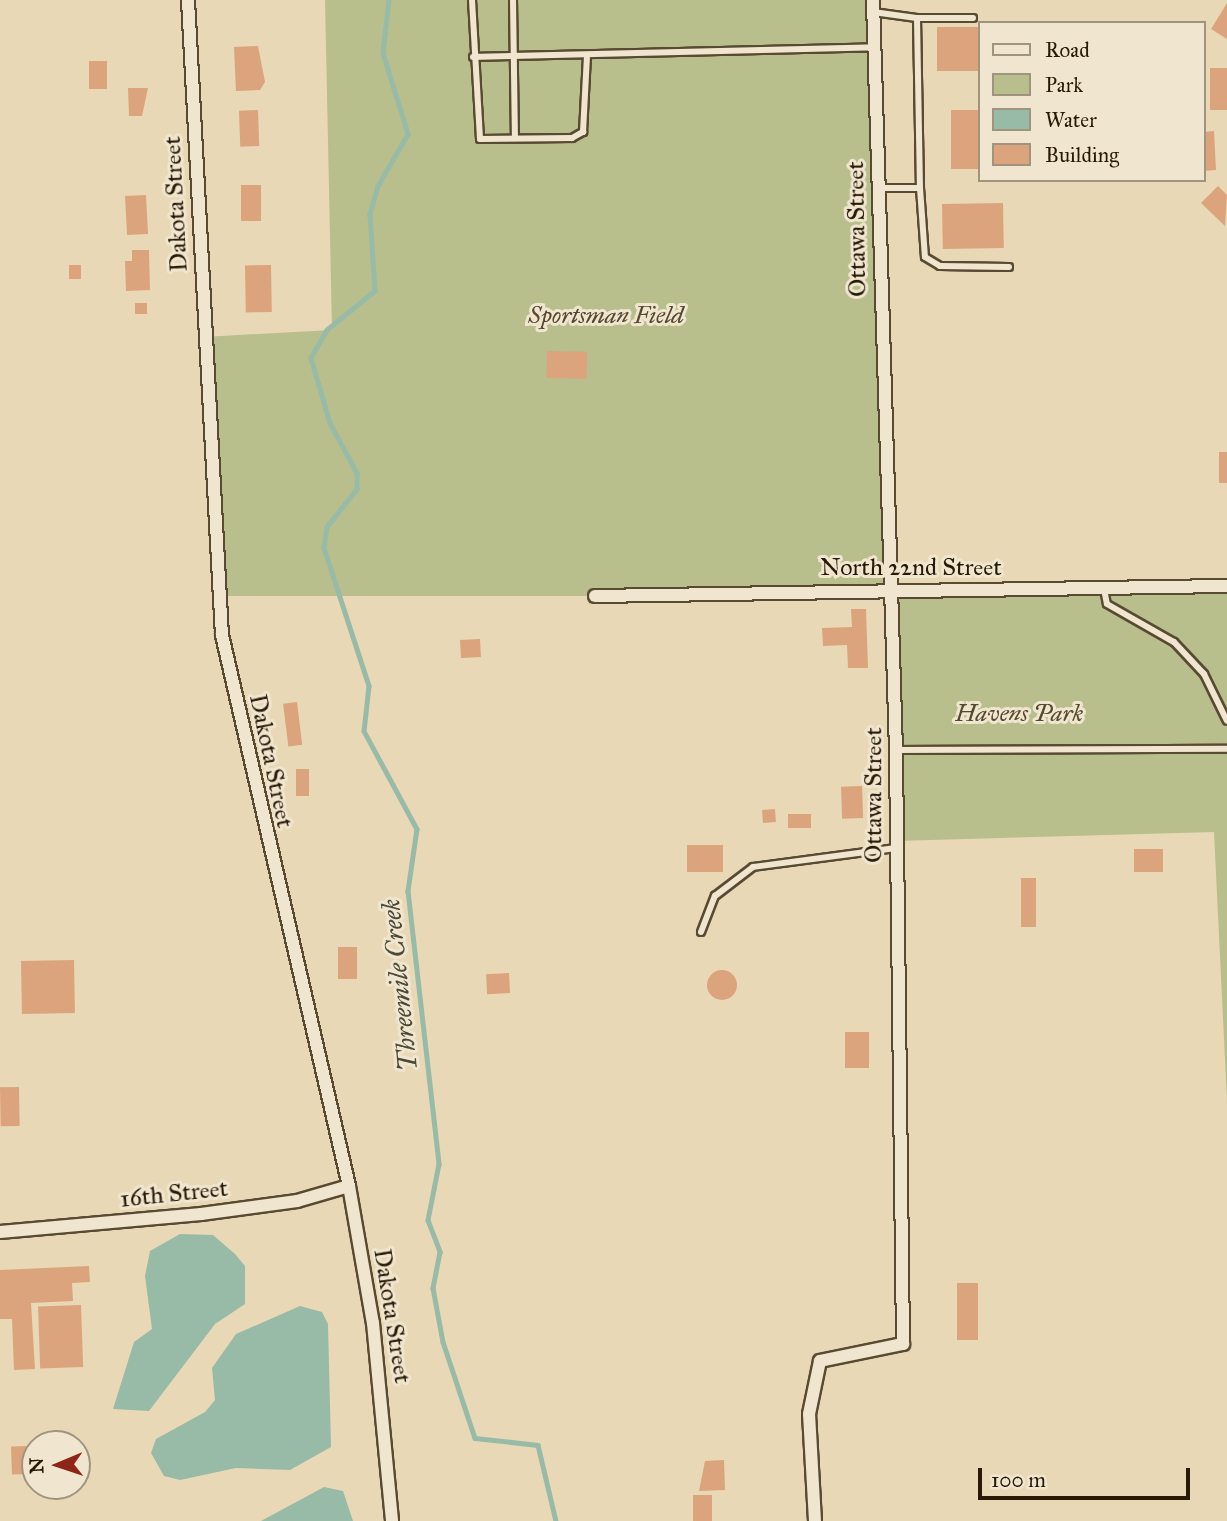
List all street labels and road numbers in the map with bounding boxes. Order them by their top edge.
street label: Dakota Street [158,136,194,272]
street label: Ottawa Street [841,161,873,297]
street label: North 22nd Street [820,554,1002,582]
street label: Dakota Street [243,692,299,830]
street label: Ottawa Street [860,727,888,863]
street label: 16th Street [119,1174,229,1214]
street label: Dakota Street [367,1247,417,1385]

